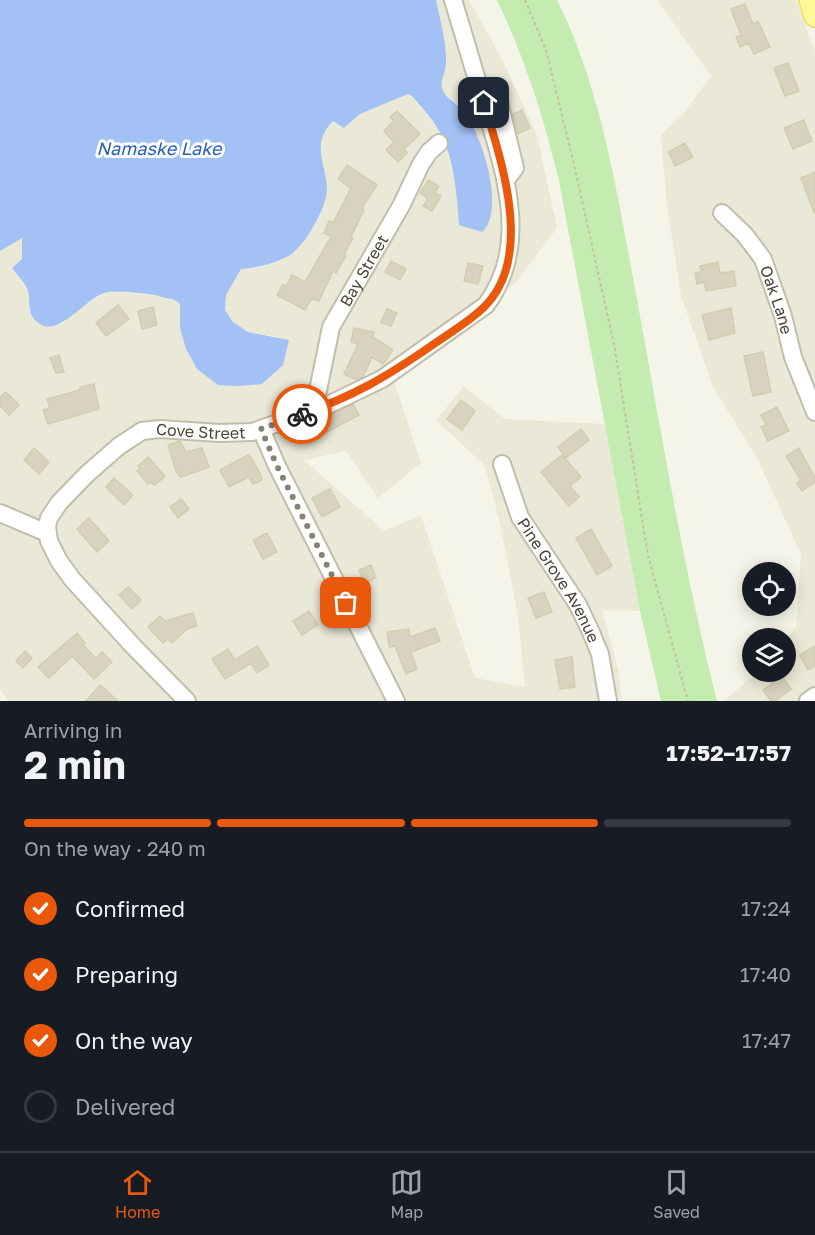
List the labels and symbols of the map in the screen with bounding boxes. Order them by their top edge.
pin [458,77,509,128]
water label: Namaske Lake [96,137,223,159]
street label: Bay Street [335,231,392,310]
street label: Oak Lane [756,263,797,336]
courier [272,384,332,444]
street label: Cove Street [156,419,246,443]
street label: Pine Grove Avenue [513,514,604,645]
pin [320,577,371,628]

